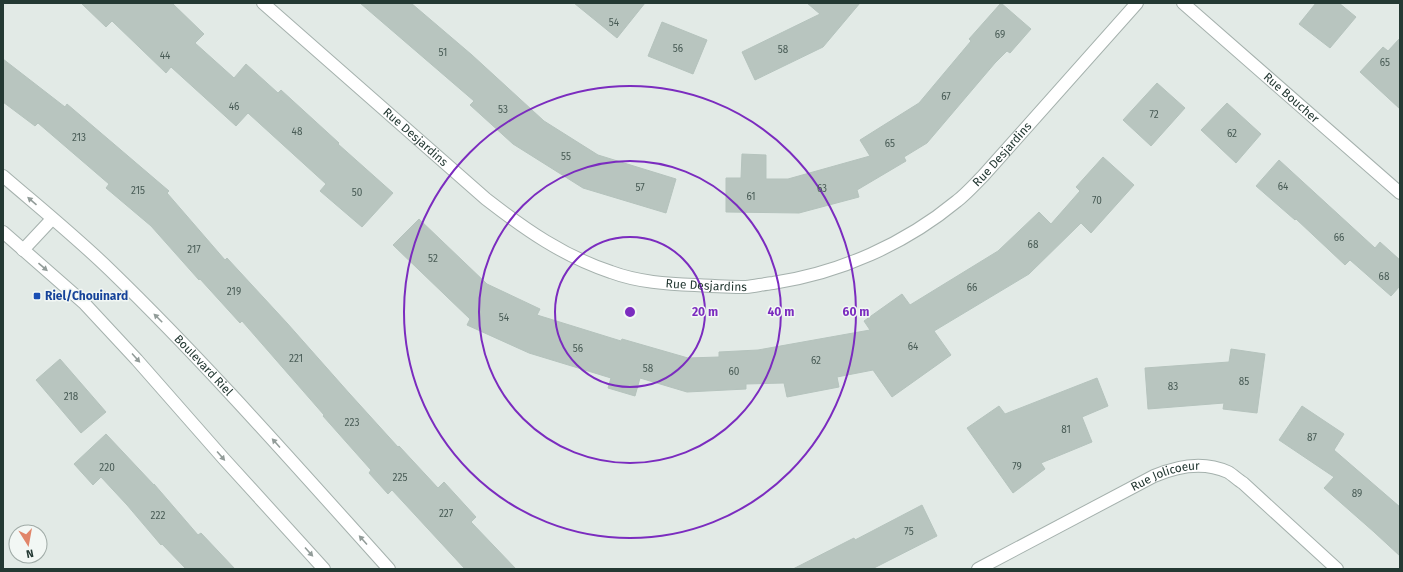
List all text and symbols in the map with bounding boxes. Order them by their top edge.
house number: 54 [609,17,620,29]
house number: 69 [995,29,1005,41]
house number: 56 [673,43,683,55]
house number: 58 [778,44,789,56]
house number: 51 [439,47,447,59]
house number: 44 [160,50,171,62]
house number: 65 [1380,57,1390,69]
street label: Rue Boucher [1261,70,1322,126]
house number: 67 [941,91,951,103]
house number: 46 [229,101,239,113]
house number: 53 [498,104,508,116]
street label: Rue Desjardins [380,105,451,169]
house number: 72 [1149,109,1159,121]
street label: Rue Desjardins [970,119,1035,189]
house number: 48 [292,126,303,138]
house number: 62 [1227,128,1237,140]
house number: 213 [72,132,86,144]
house number: 65 [885,138,895,150]
house number: 55 [561,151,571,163]
house number: 64 [1278,181,1289,193]
house number: 57 [635,182,645,194]
house number: 63 [817,183,827,195]
house number: 215 [131,185,145,197]
house number: 50 [352,187,363,199]
house number: 61 [746,191,756,203]
house number: 70 [1092,195,1102,207]
one-way arrow [27,197,37,206]
house number: 66 [1334,232,1344,244]
house number: 68 [1028,239,1039,251]
house number: 217 [187,244,201,256]
house number: 52 [428,253,438,265]
one-way arrow [38,262,48,272]
house number: 68 [1379,271,1390,283]
street label: Rue Desjardins [665,276,747,294]
house number: 66 [967,282,977,294]
house number: 219 [227,286,241,298]
place label: Riel/Chouinard [45,289,128,303]
marker: Riel/Chouinard [32,291,42,301]
centre of rings [623,305,637,319]
text: 20 m [692,305,718,319]
text: 40 m [768,305,794,319]
text: 60 m [843,305,869,319]
house number: 54 [499,312,510,324]
one-way arrow [153,313,163,323]
street label: Boulevard Riel [171,332,236,399]
house number: 64 [908,341,919,353]
house number: 56 [573,343,583,355]
one-way arrow [131,353,140,363]
house number: 221 [289,353,303,365]
house number: 62 [811,355,821,367]
house number: 58 [643,363,654,375]
house number: 60 [729,366,740,378]
house number: 85 [1239,376,1249,388]
house number: 83 [1168,381,1178,393]
house number: 218 [64,391,79,403]
house number: 223 [345,417,359,429]
house number: 81 [1061,424,1071,436]
house number: 87 [1307,432,1317,444]
one-way arrow [271,438,280,449]
one-way arrow [217,451,226,461]
street label: Rue Jolicoeur [1128,459,1200,494]
house number: 79 [1012,461,1022,473]
house number: 220 [99,462,115,474]
house number: 225 [393,472,407,484]
house number: 89 [1352,488,1362,500]
house number: 227 [439,508,454,520]
house number: 222 [151,510,165,522]
north arrow [8,524,48,564]
house number: 75 [904,526,914,538]
one-way arrow [358,535,367,545]
text: N [25,546,35,560]
one-way arrow [304,547,313,558]

